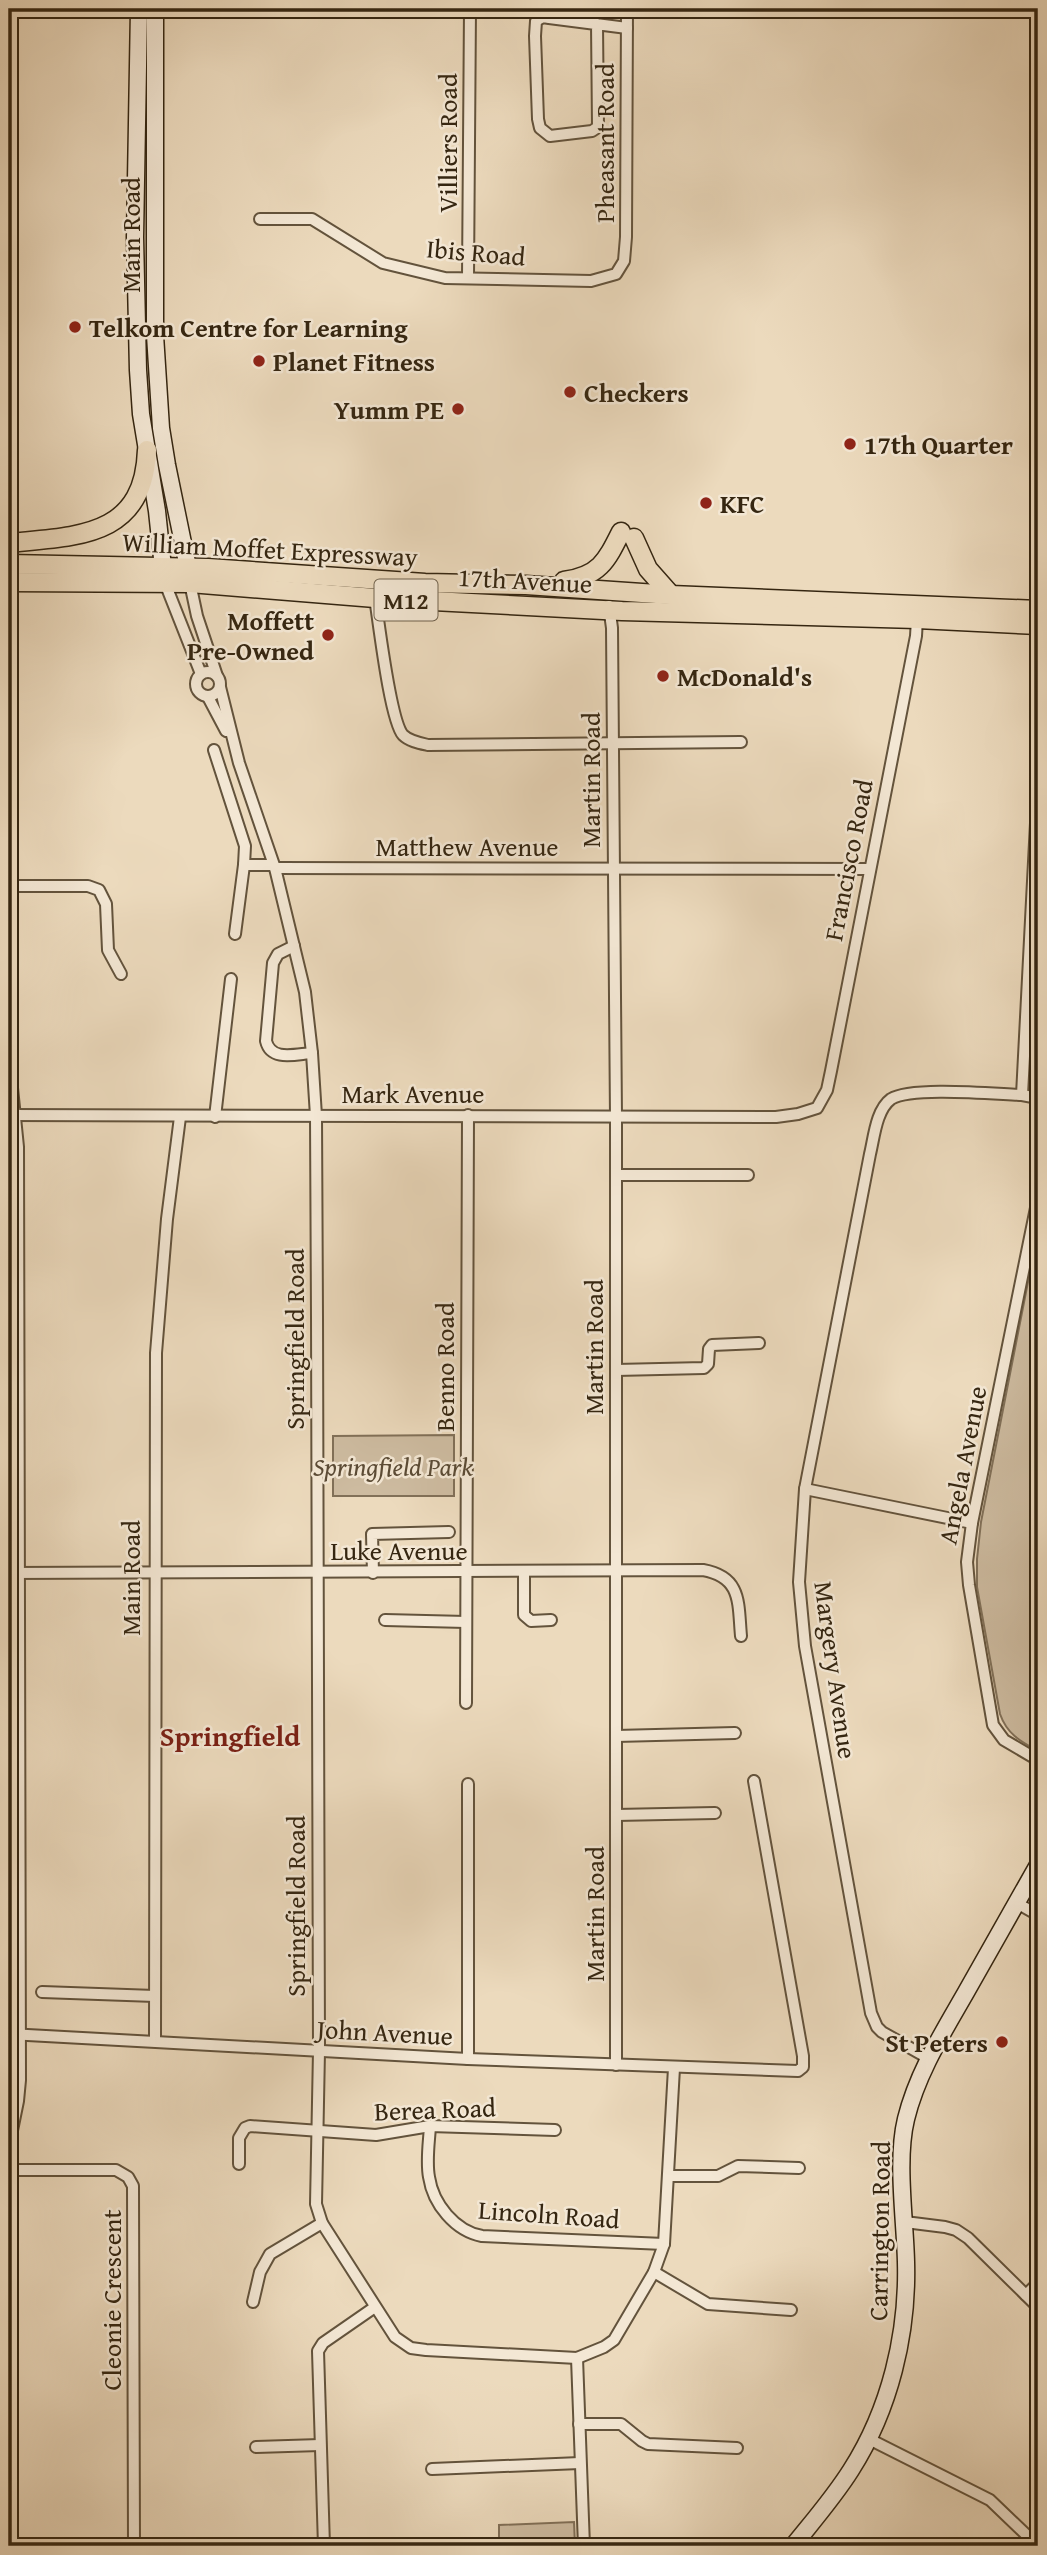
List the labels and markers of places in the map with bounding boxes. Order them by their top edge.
place label: Telkom Centre for Learning [89,308,408,347]
marker: Telkom Centre for Learning [67,319,83,335]
place label: Planet Fitness [273,342,435,381]
marker: Planet Fitness [251,353,267,369]
place label: Checkers [584,373,689,412]
marker: Checkers [562,384,578,400]
place label: Yumm PE [334,390,444,429]
marker: Yumm PE [450,401,466,417]
place label: 17th Quarter [864,425,1013,464]
marker: 17th Quarter [842,436,858,452]
place label: KFC [720,484,765,523]
marker: KFC [698,495,714,511]
place label: Moffett Pre-Owned [187,601,314,670]
marker: Moffett Pre-Owned [320,627,336,643]
place label: McDonald's [677,657,812,696]
marker: McDonald's [655,668,671,684]
place label: St Peters [885,2023,988,2062]
marker: St Peters [994,2034,1010,2050]

